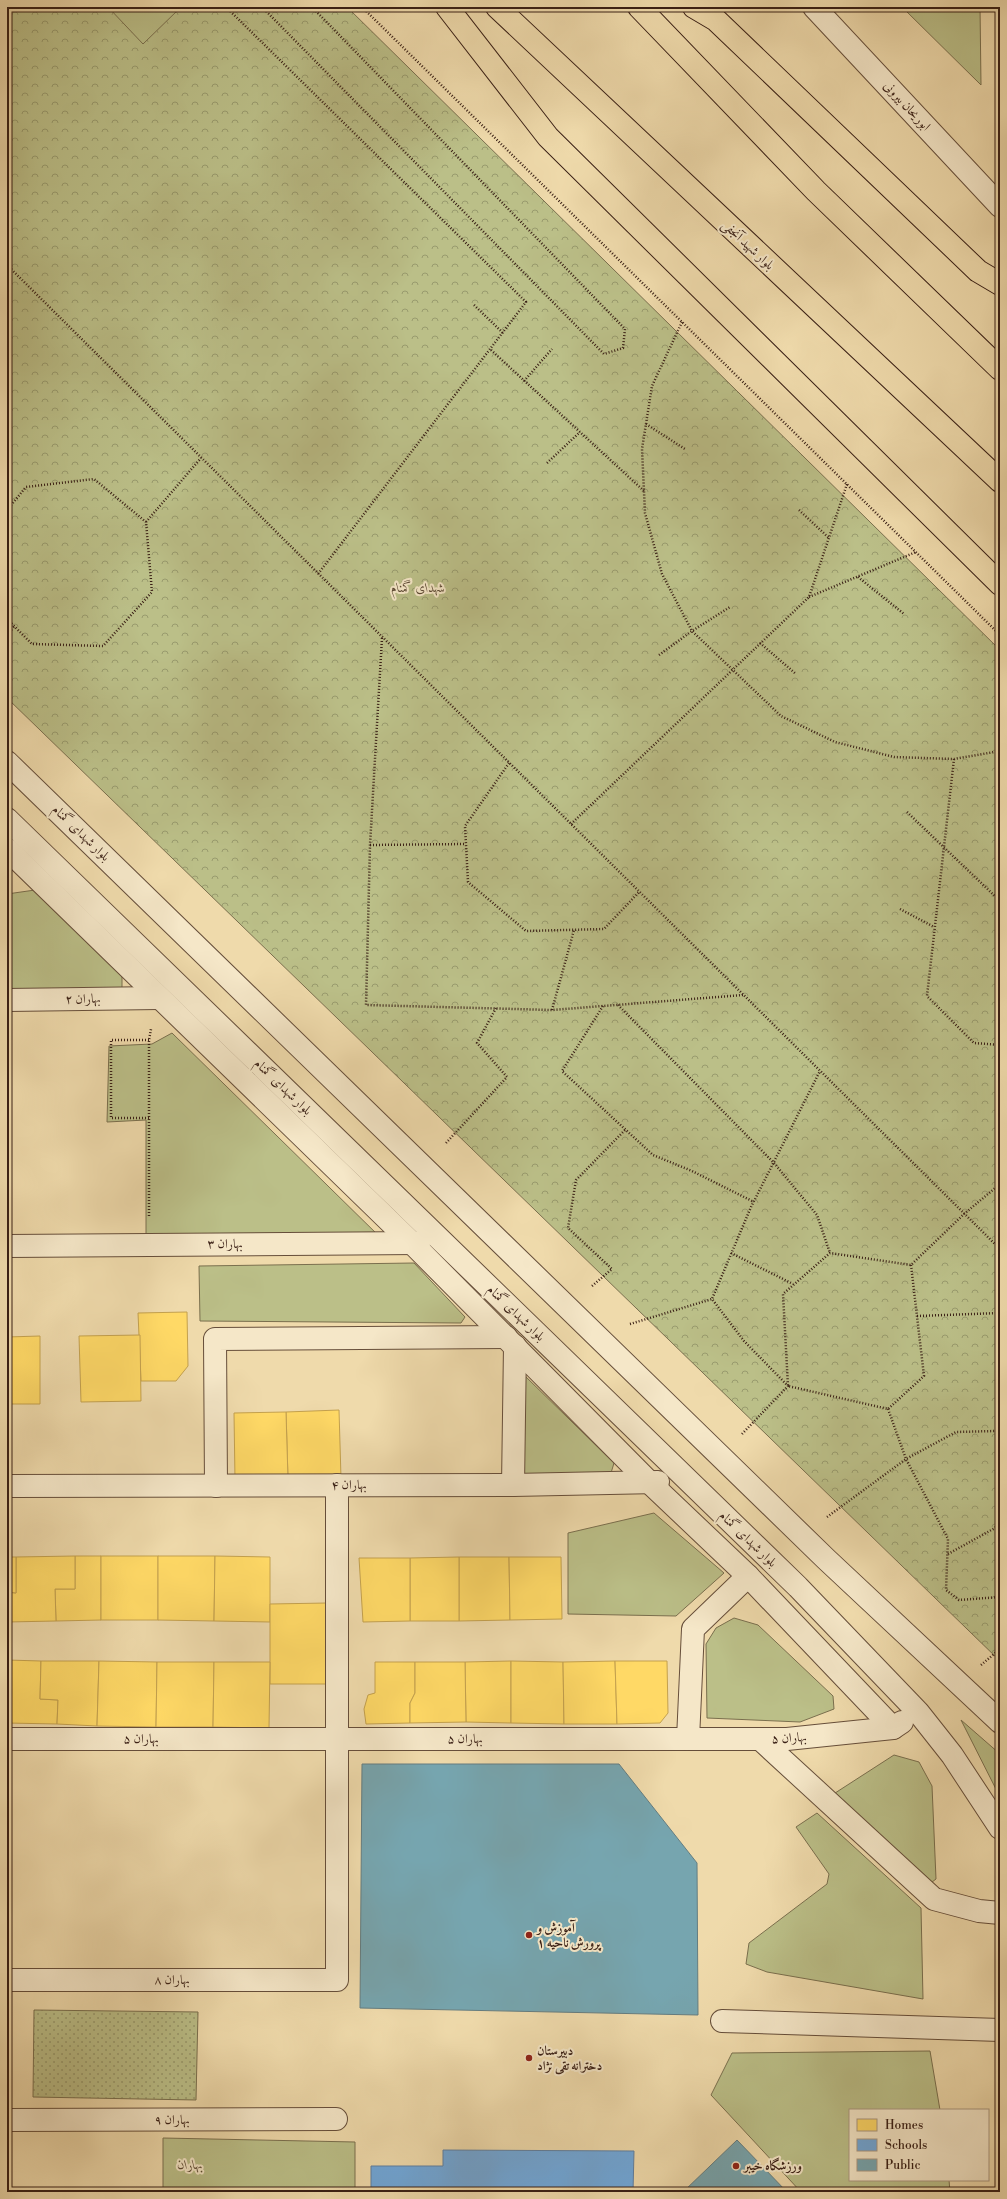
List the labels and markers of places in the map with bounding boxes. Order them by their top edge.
place label: آموزش و پرورش ناحیه ۱ [535,1919,602,1951]
marker: آموزش و پرورش ناحیه ۱ [524,1930,534,1940]
place label: دبیرستان دخترانه تقی نژاد [537,2043,602,2075]
marker: دبیرستان دخترانه تقی نژاد [524,2053,534,2063]
place label: ورزشگاه خیبر [742,2157,802,2174]
marker: ورزشگاه خیبر [731,2161,741,2171]

